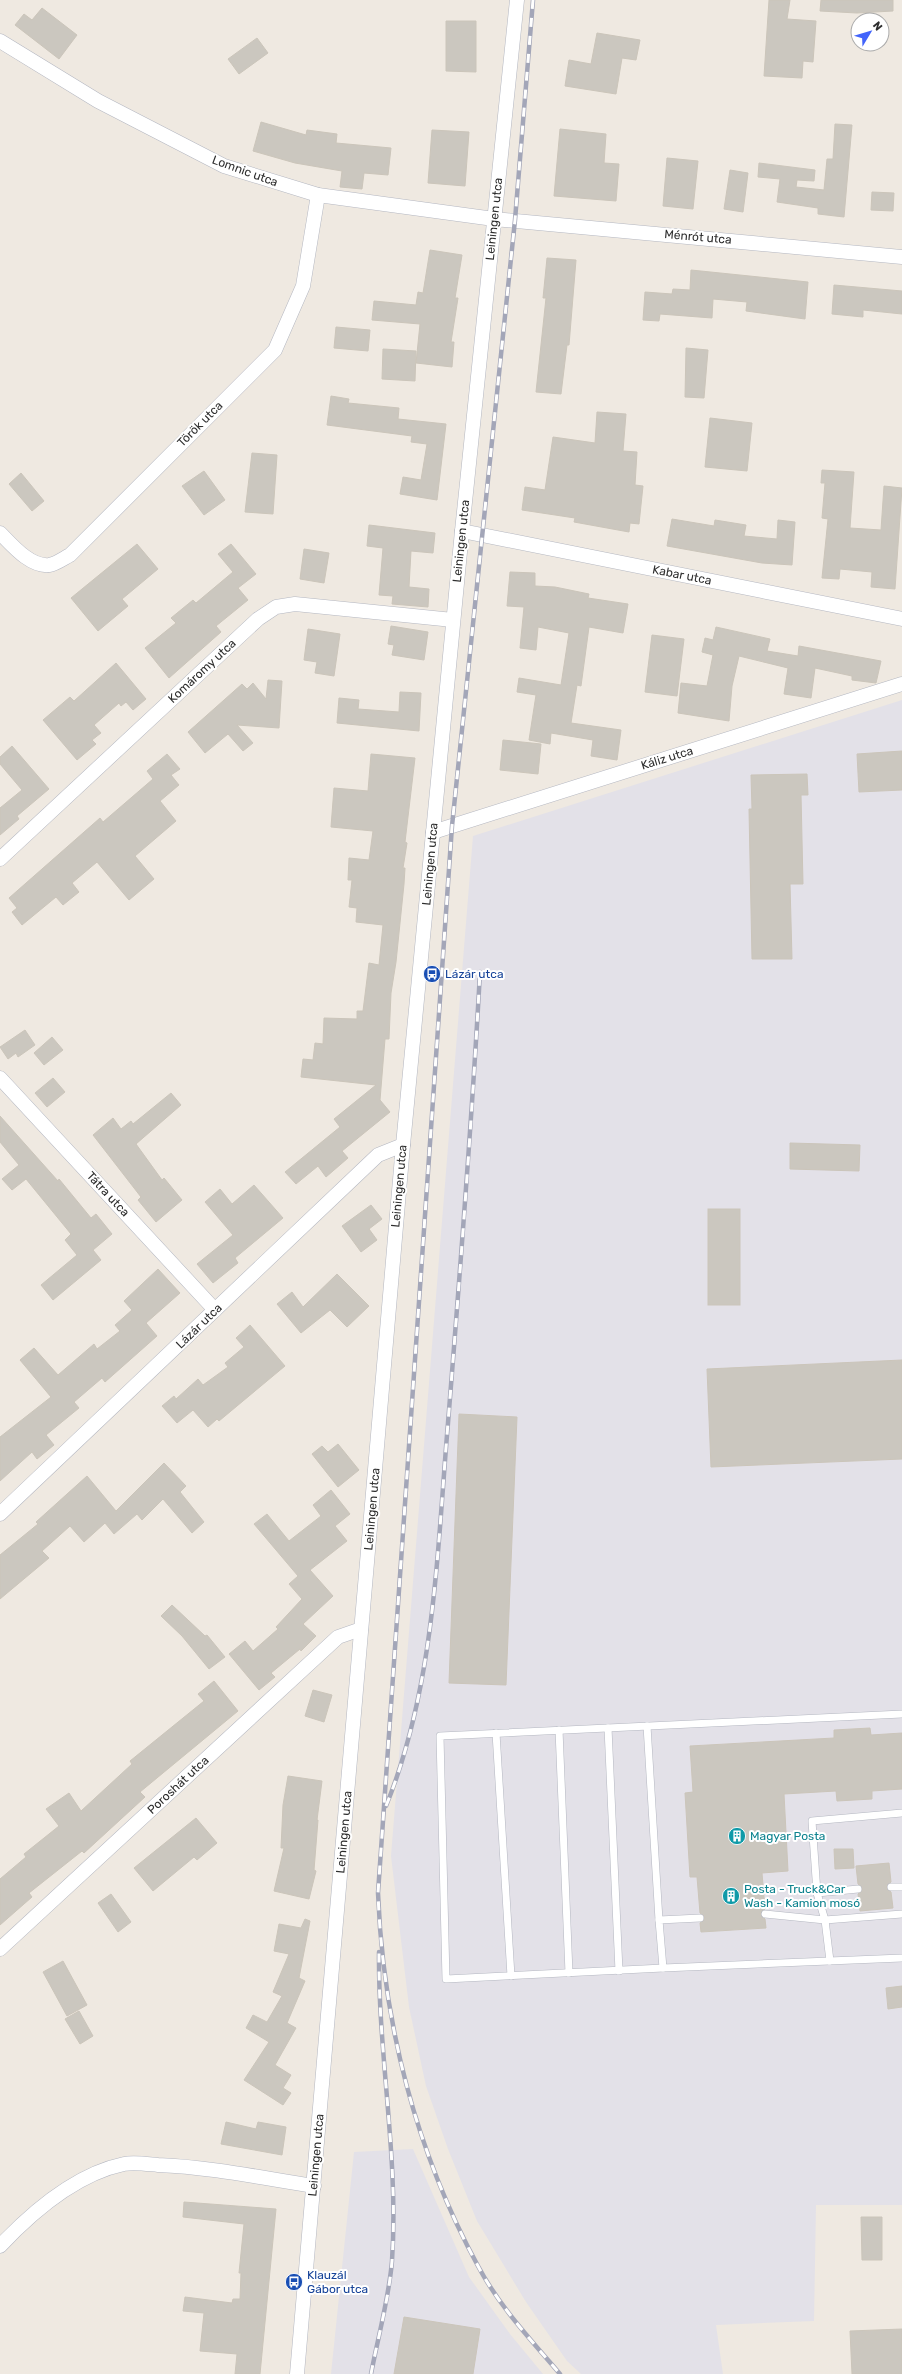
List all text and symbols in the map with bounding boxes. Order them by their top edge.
north arrow [850,12,890,52]
text: N [870,19,885,33]
street label: Lomnic utca [210,153,280,189]
street label: Leiningen utca [483,177,505,261]
street label: Ménrót utca [664,227,732,247]
street label: Török utca [174,398,226,450]
street label: Leiningen utca [450,499,472,583]
street label: Kabar utca [651,562,713,588]
street label: Komáromy utca [165,636,239,706]
street label: Káliz utca [639,743,695,773]
street label: Leiningen utca [419,822,441,906]
bus stop icon: Lázár utca [422,964,442,984]
place label: Lázár utca [445,967,504,981]
street label: Leiningen utca [388,1144,410,1228]
street label: Tátra utca [84,1169,132,1219]
street label: Lázár utca [173,1301,225,1351]
street label: Leiningen utca [361,1467,383,1551]
street label: Poroshát utca [144,1753,212,1817]
street label: Leiningen utca [333,1790,355,1874]
building icon: Magyar Posta [727,1826,747,1846]
place label: Magyar Posta [750,1829,826,1843]
place label: Posta - Truck&Car Wash - Kamion mosó [744,1882,860,1910]
building icon: Posta - Truck&Car Wash - Kamion mosó [721,1886,741,1906]
street label: Leiningen utca [305,2113,327,2197]
place label: Klauzál Gábor utca [307,2268,368,2296]
bus stop icon: Klauzál Gábor utca [284,2272,304,2292]

